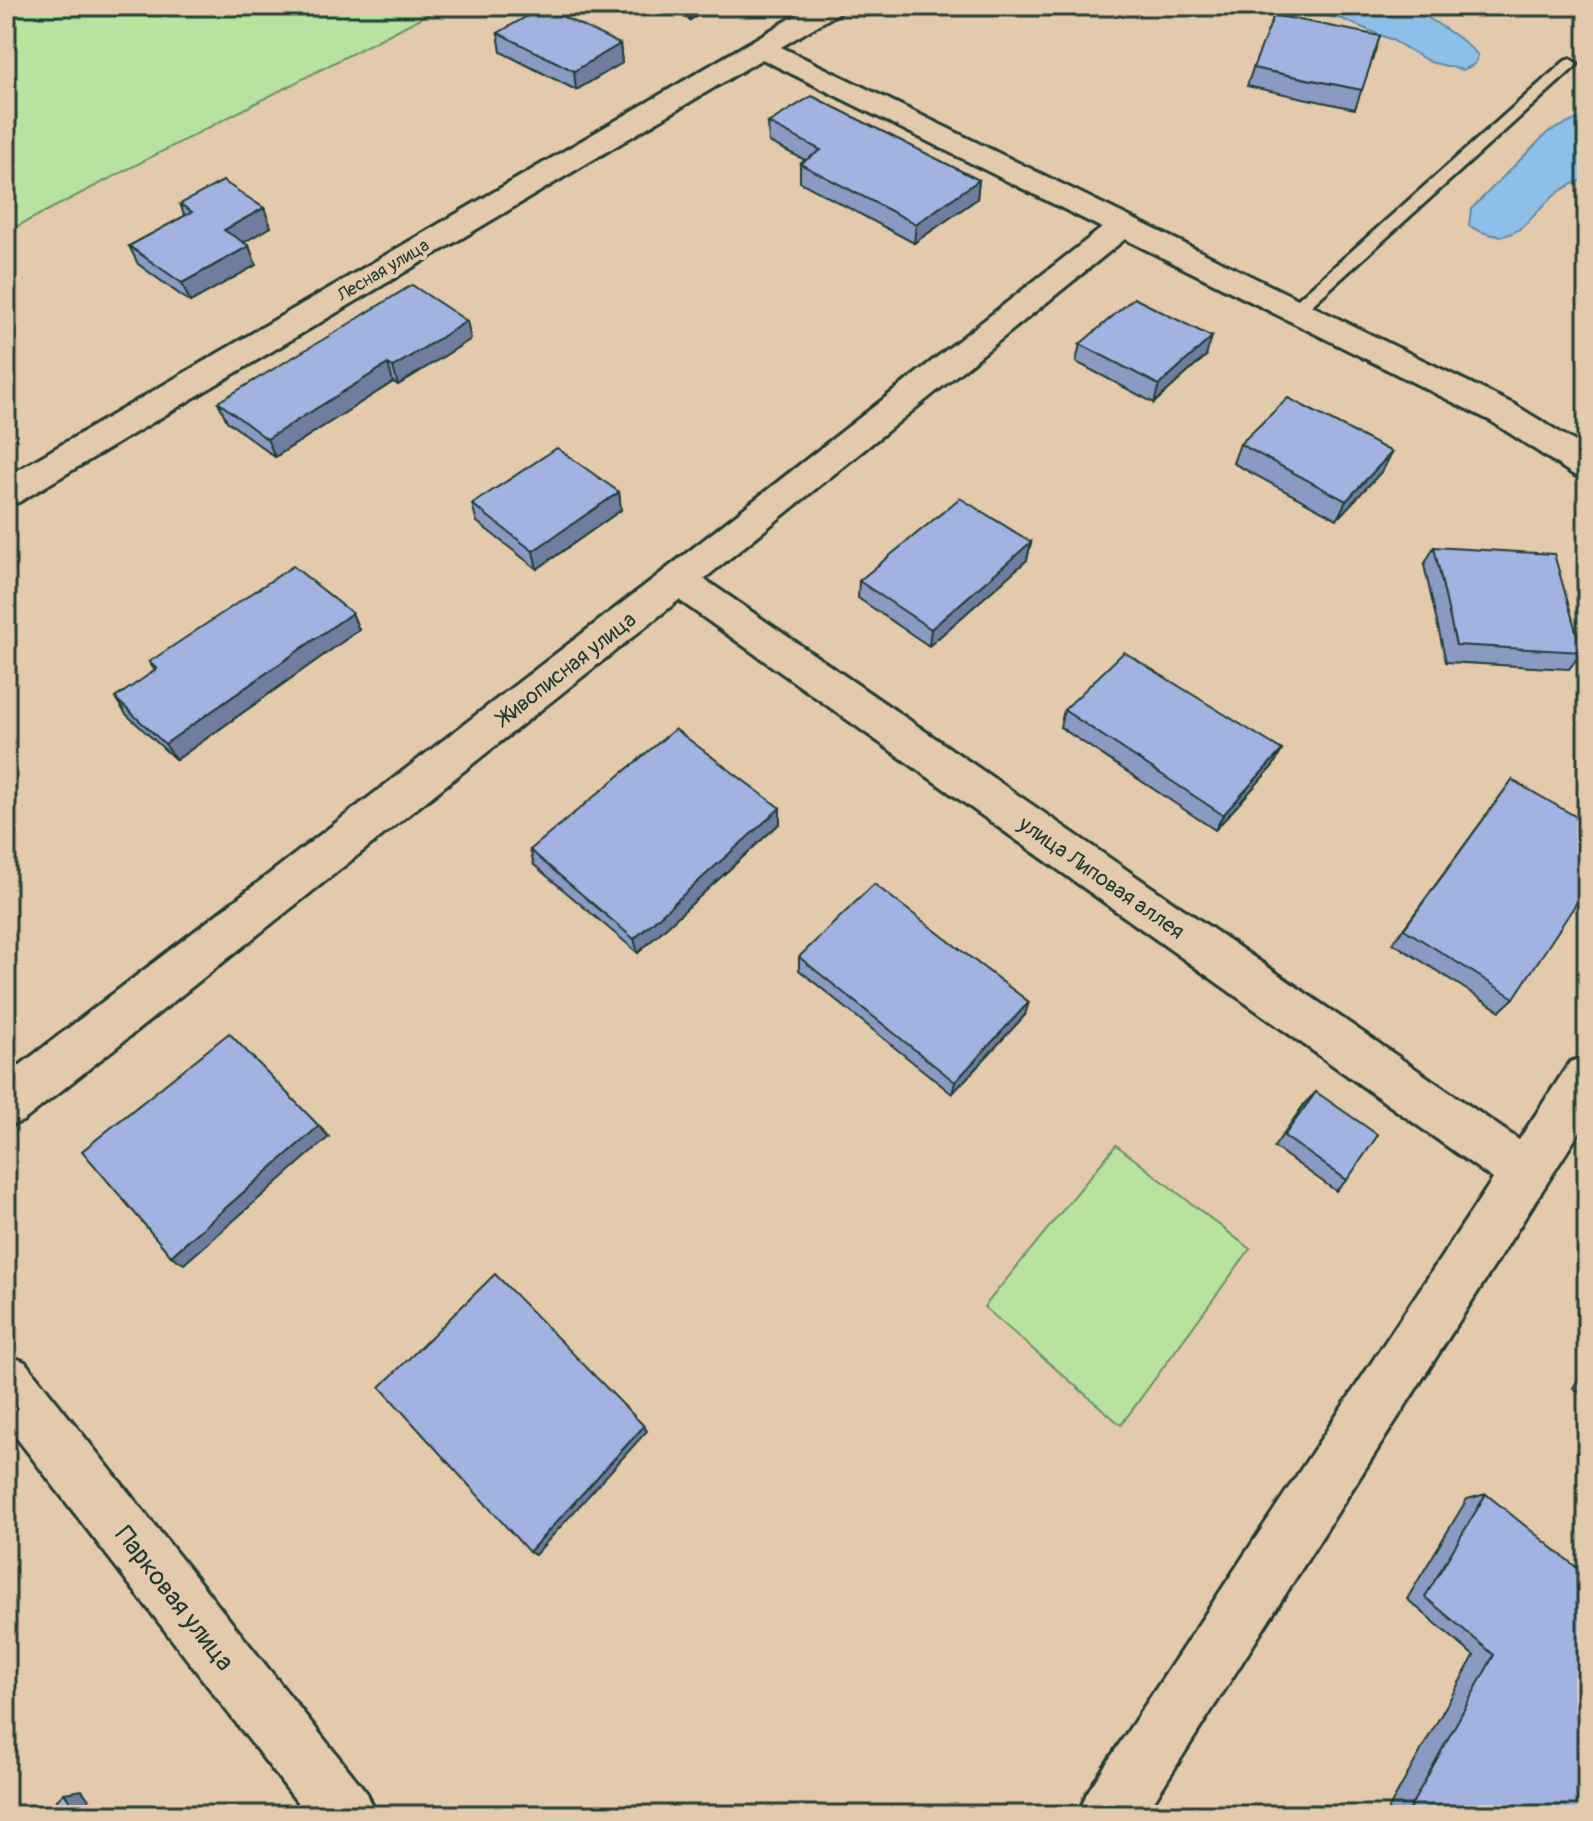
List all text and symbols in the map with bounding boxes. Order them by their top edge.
street label: Лесная улица [332,234,433,307]
street label: Живописная улица [489,606,642,734]
street label: улица Липовая аллея [1012,809,1190,946]
street label: Парковая улица [108,1520,241,1677]

